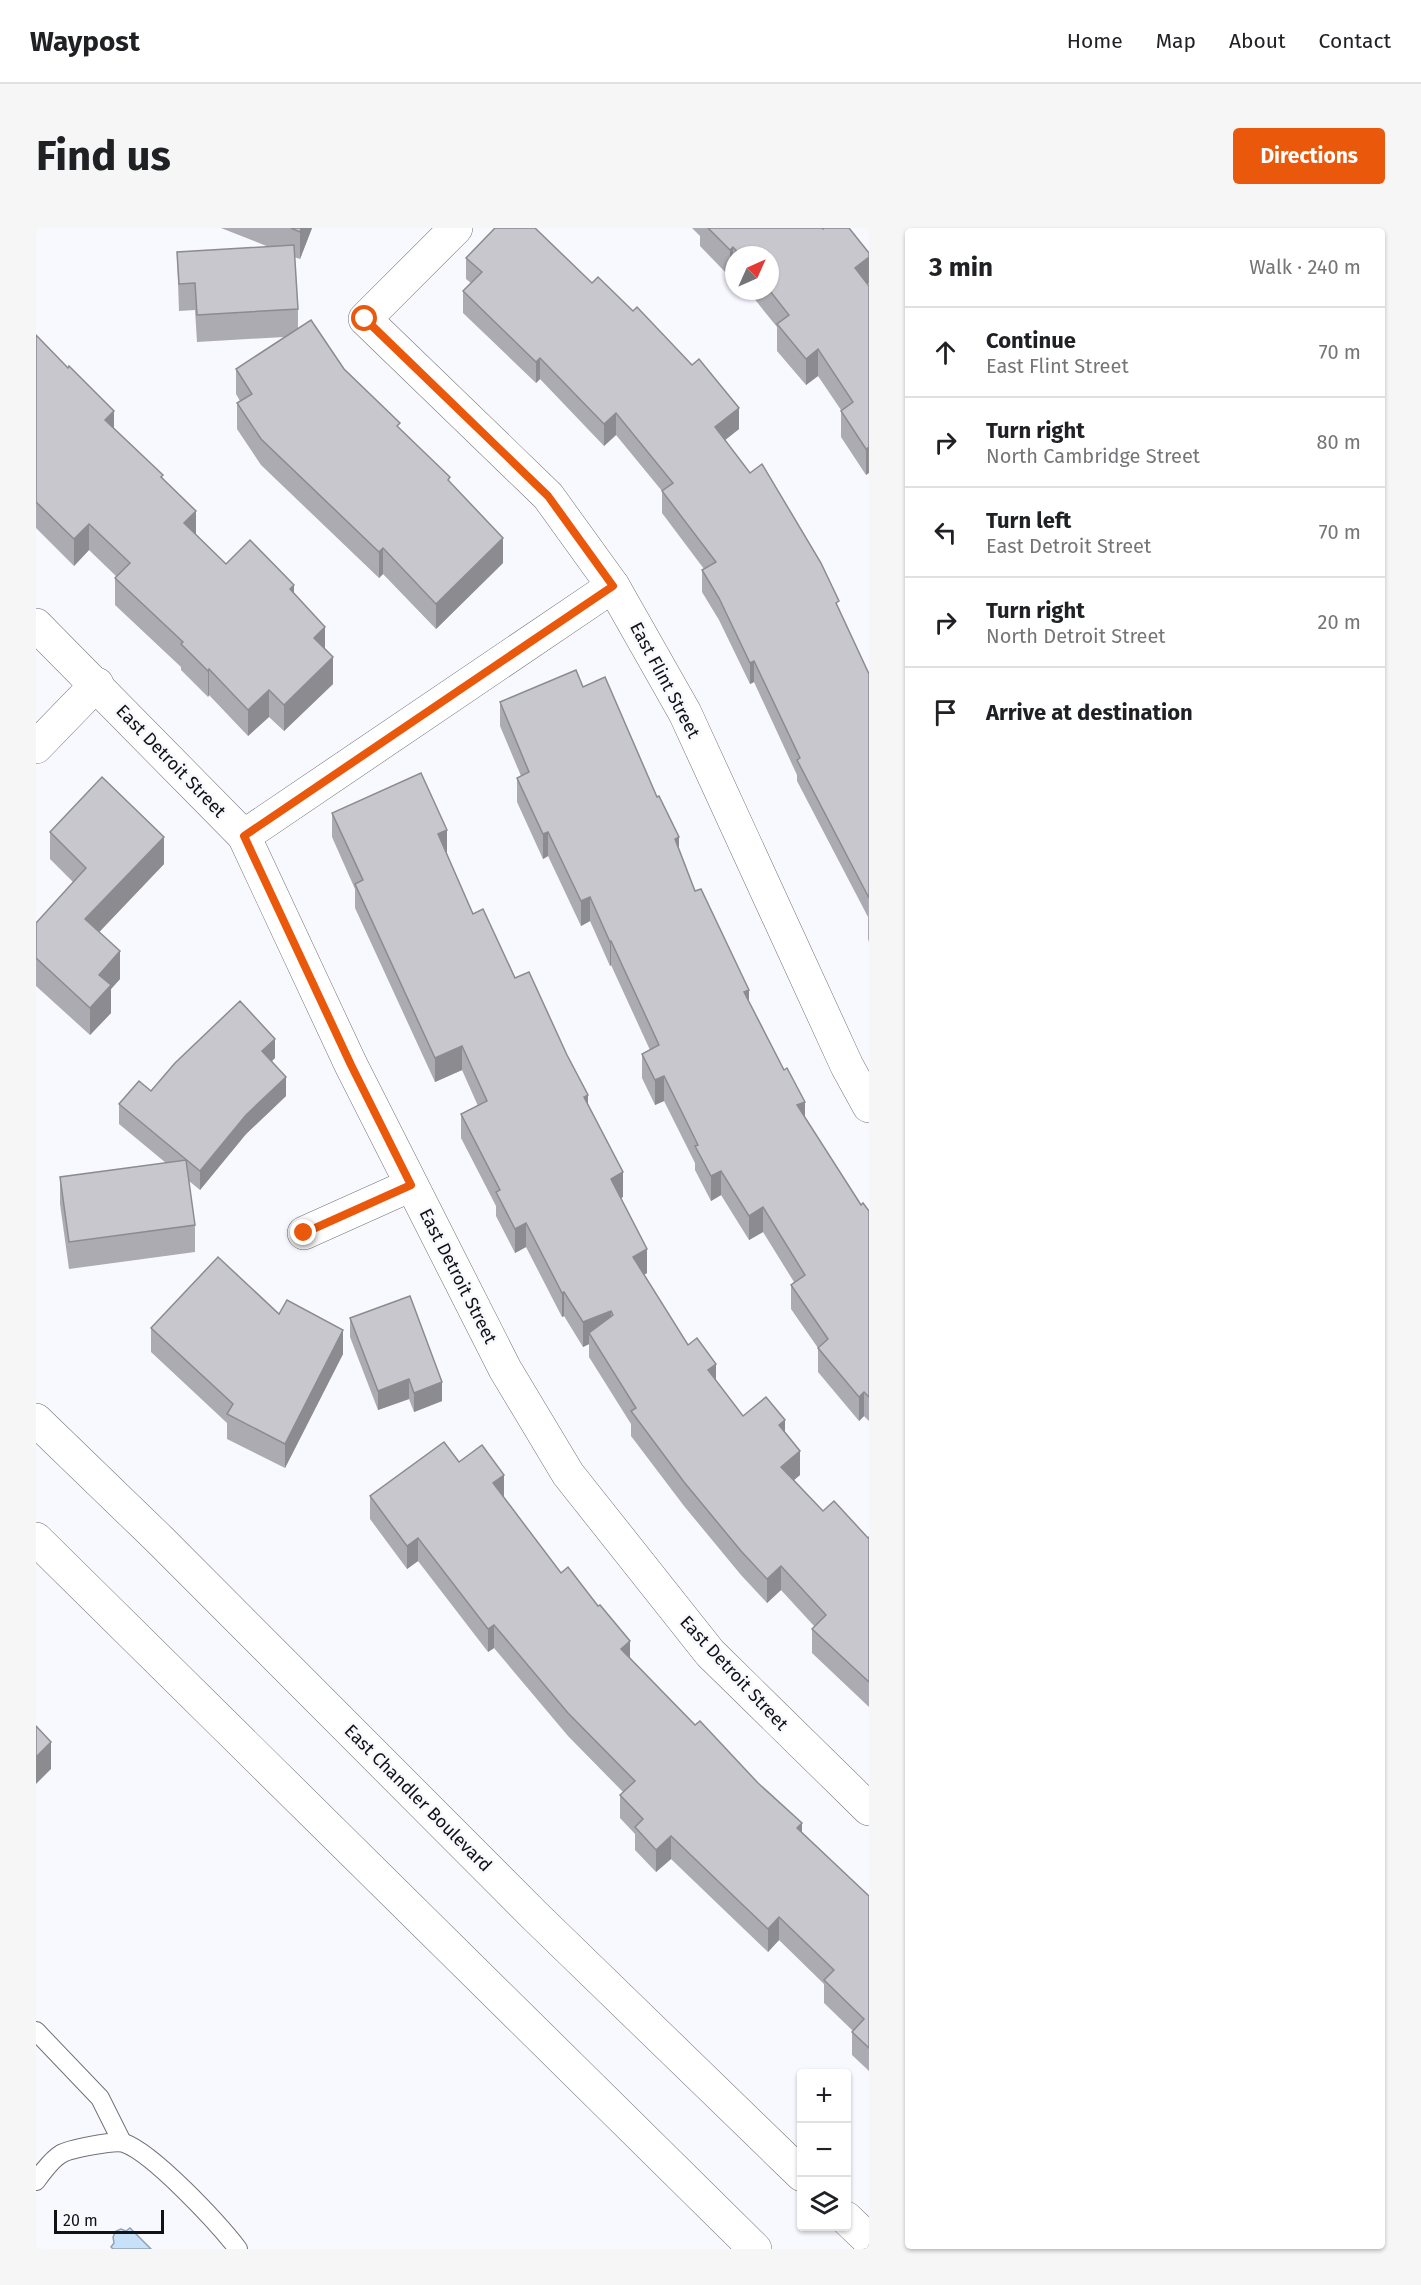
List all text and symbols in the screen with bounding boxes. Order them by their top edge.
text: Waypost [30,25,140,58]
text: Home [1067,28,1123,54]
text: Map [1156,28,1196,54]
text: About [1229,28,1286,54]
text: Contact [1319,28,1391,54]
button: Directions [1233,128,1385,184]
text: Find us [36,131,171,181]
north arrow [725,246,779,300]
text: 3 min [929,252,993,283]
text: Walk · 240 m [1249,255,1361,279]
route start [351,305,377,331]
text: Continue [986,327,1076,354]
icon: ahead [929,336,962,369]
text: 70 m [1319,340,1361,364]
text: East Flint Street [986,354,1129,378]
text: Turn right [986,417,1085,444]
icon: right [929,426,962,459]
text: 80 m [1316,430,1361,454]
text: North Cambridge Street [986,444,1200,468]
text: Turn left [986,507,1071,534]
icon: left [929,516,962,549]
text: 70 m [1319,520,1361,544]
text: East Detroit Street [986,534,1151,558]
text: Turn right [986,597,1085,624]
icon: right [929,606,962,639]
text: 20 m [1318,610,1361,634]
street label: East Flint Street [625,618,705,742]
text: North Detroit Street [986,624,1166,648]
icon: arrive [929,696,962,729]
text: Arrive at destination [986,699,1193,726]
street label: East Detroit Street [111,700,231,822]
street label: East Detroit Street [414,1205,502,1348]
route end [290,1219,316,1245]
street label: East Detroit Street [675,1611,793,1735]
street label: East Chandler Boulevard [340,1720,496,1876]
map controls [797,2069,851,2231]
button: + [797,2069,851,2123]
button: − [797,2123,851,2177]
button: layers [797,2177,851,2231]
scale bar [54,2207,164,2234]
text: 20 m [63,2211,98,2230]

